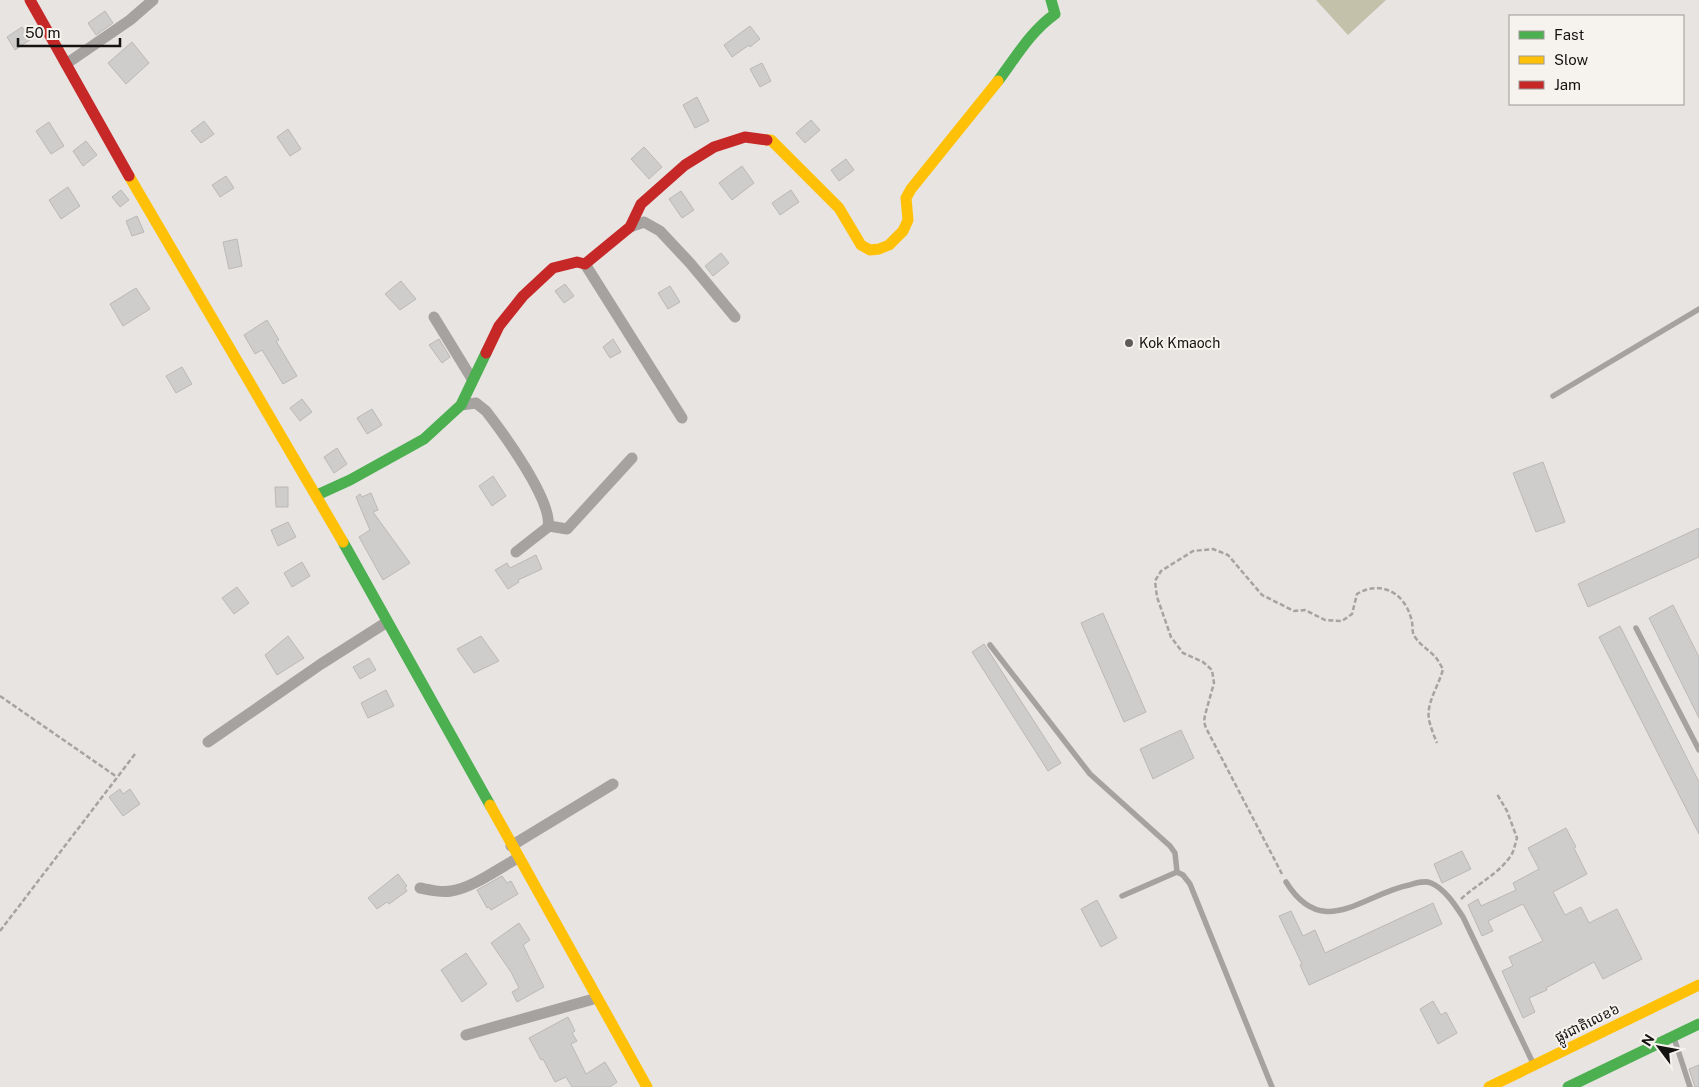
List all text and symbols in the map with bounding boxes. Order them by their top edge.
scale bar [18,15,120,47]
legend [1509,15,1684,105]
text: 50 m [25,24,60,41]
text: Fast [1554,26,1584,43]
text: Slow [1554,51,1589,68]
text: Jam [1554,76,1581,93]
place label: Kok Kmaoch [1139,335,1220,351]
marker: Kok Kmaoch [1123,337,1135,349]
street label: ផ្លូវជាតិលេខ៦ [1552,1000,1624,1049]
north arrow [1634,1022,1684,1072]
text: N [1638,1031,1658,1049]

